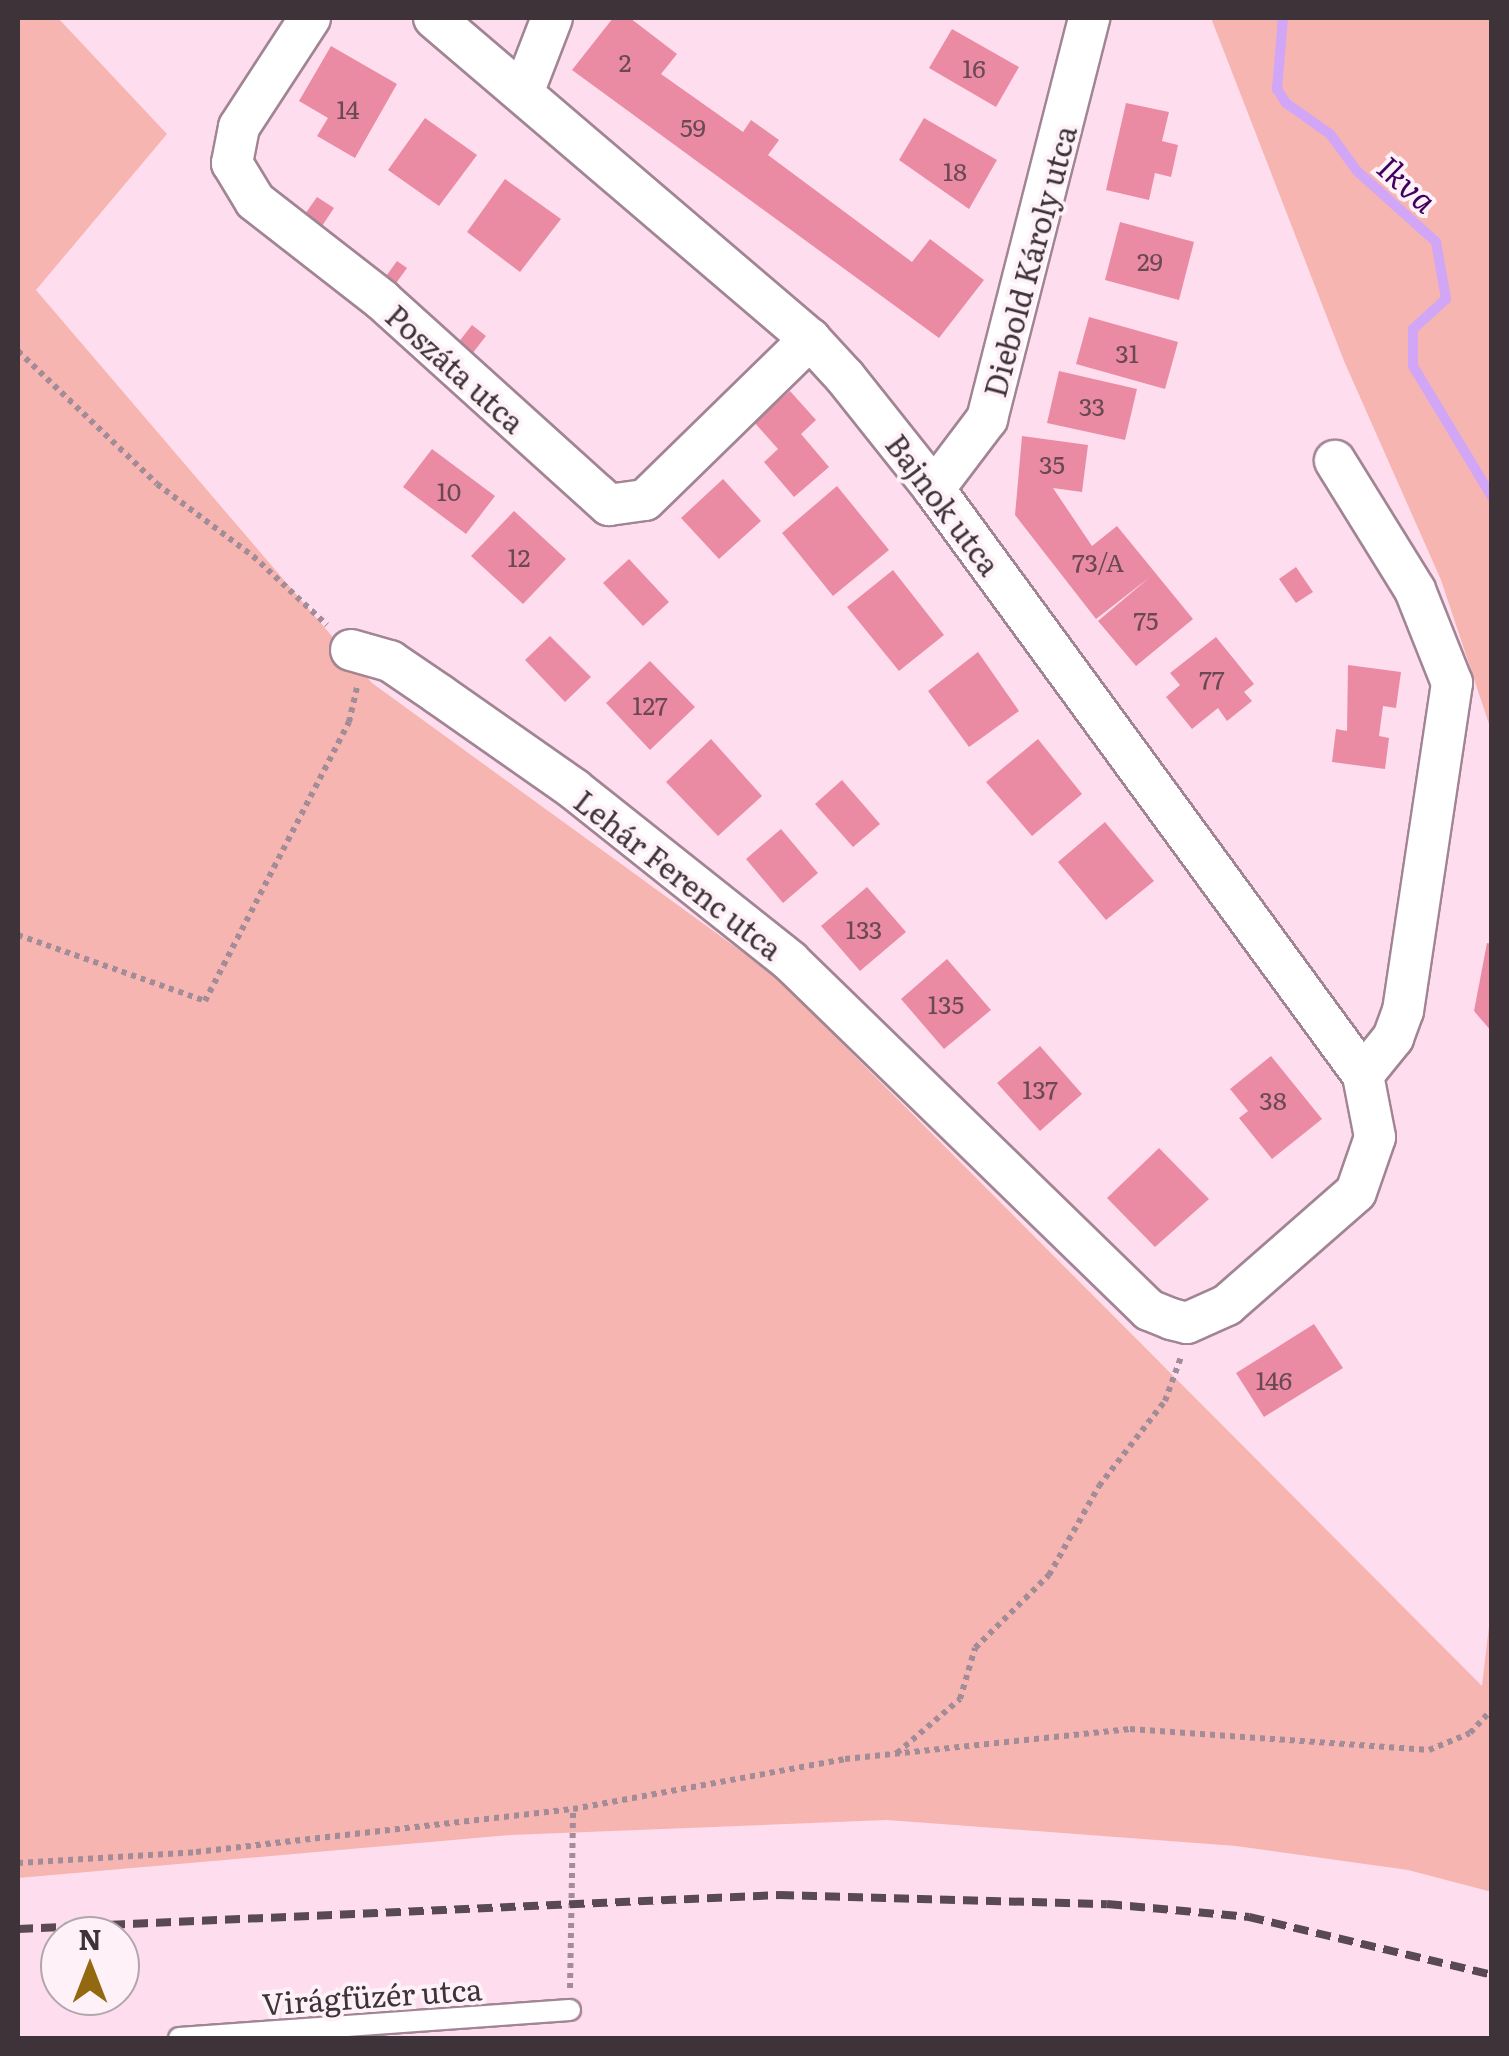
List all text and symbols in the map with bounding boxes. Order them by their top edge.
house number: 2 [619,47,631,77]
house number: 16 [962,53,986,83]
house number: 14 [337,94,359,124]
house number: 59 [680,112,706,142]
street label: Diebold Károly utca [975,121,1083,401]
water label: Ikva [1371,147,1445,219]
house number: 18 [943,156,967,186]
house number: 29 [1137,246,1163,276]
street label: Poszáta utca [379,297,533,439]
house number: 31 [1115,338,1139,368]
house number: 33 [1079,391,1105,421]
street label: Bajnok utca [879,426,1009,582]
house number: 35 [1039,449,1065,479]
house number: 10 [437,476,461,506]
house number: 12 [508,542,530,572]
house number: 73/A [1072,547,1124,577]
house number: 75 [1134,605,1158,635]
house number: 77 [1199,664,1225,694]
house number: 127 [632,690,668,720]
street label: Lehár Ferenc utca [568,782,790,966]
house number: 133 [846,914,882,944]
house number: 135 [928,989,964,1019]
house number: 137 [1022,1074,1058,1104]
house number: 38 [1259,1085,1287,1115]
house number: 146 [1256,1365,1292,1395]
north arrow [40,1916,140,2016]
text: N [78,1917,102,1959]
street label: Virágfüzér utca [261,1969,483,2021]

